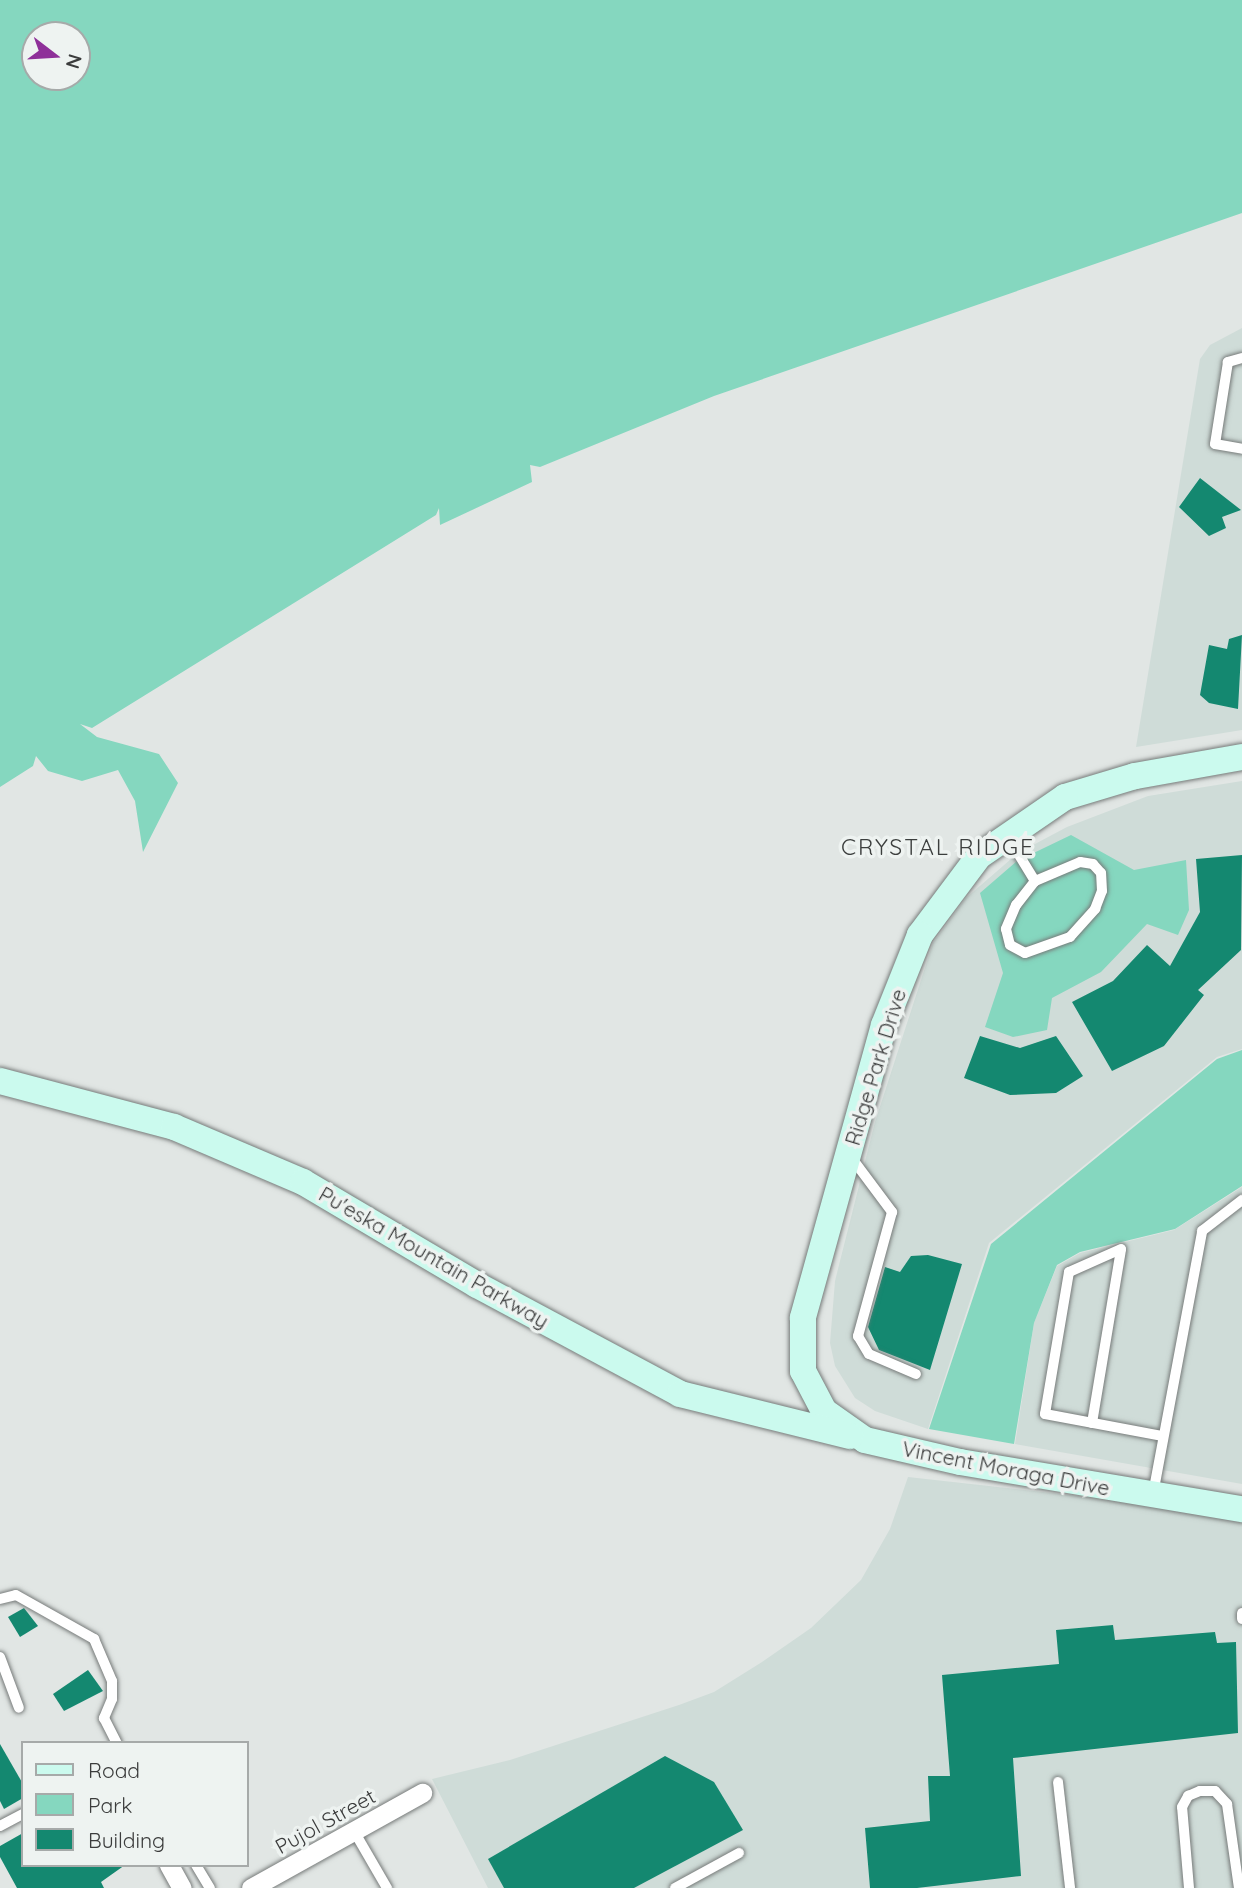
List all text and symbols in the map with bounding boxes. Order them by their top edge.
north arrow [21,21,91,91]
text: N [61,51,88,72]
district label: CRYSTAL RIDGE [843,833,1033,861]
street label: Ridge Park Drive [839,986,911,1148]
street label: Pu'eska Mountain Parkway [315,1181,553,1333]
street label: Vincent Moraga Drive [900,1436,1112,1500]
legend [21,1741,248,1867]
text: Road [88,1757,140,1783]
street label: Pujol Street [270,1783,380,1859]
text: Park [88,1792,132,1818]
text: Building [88,1827,165,1853]

